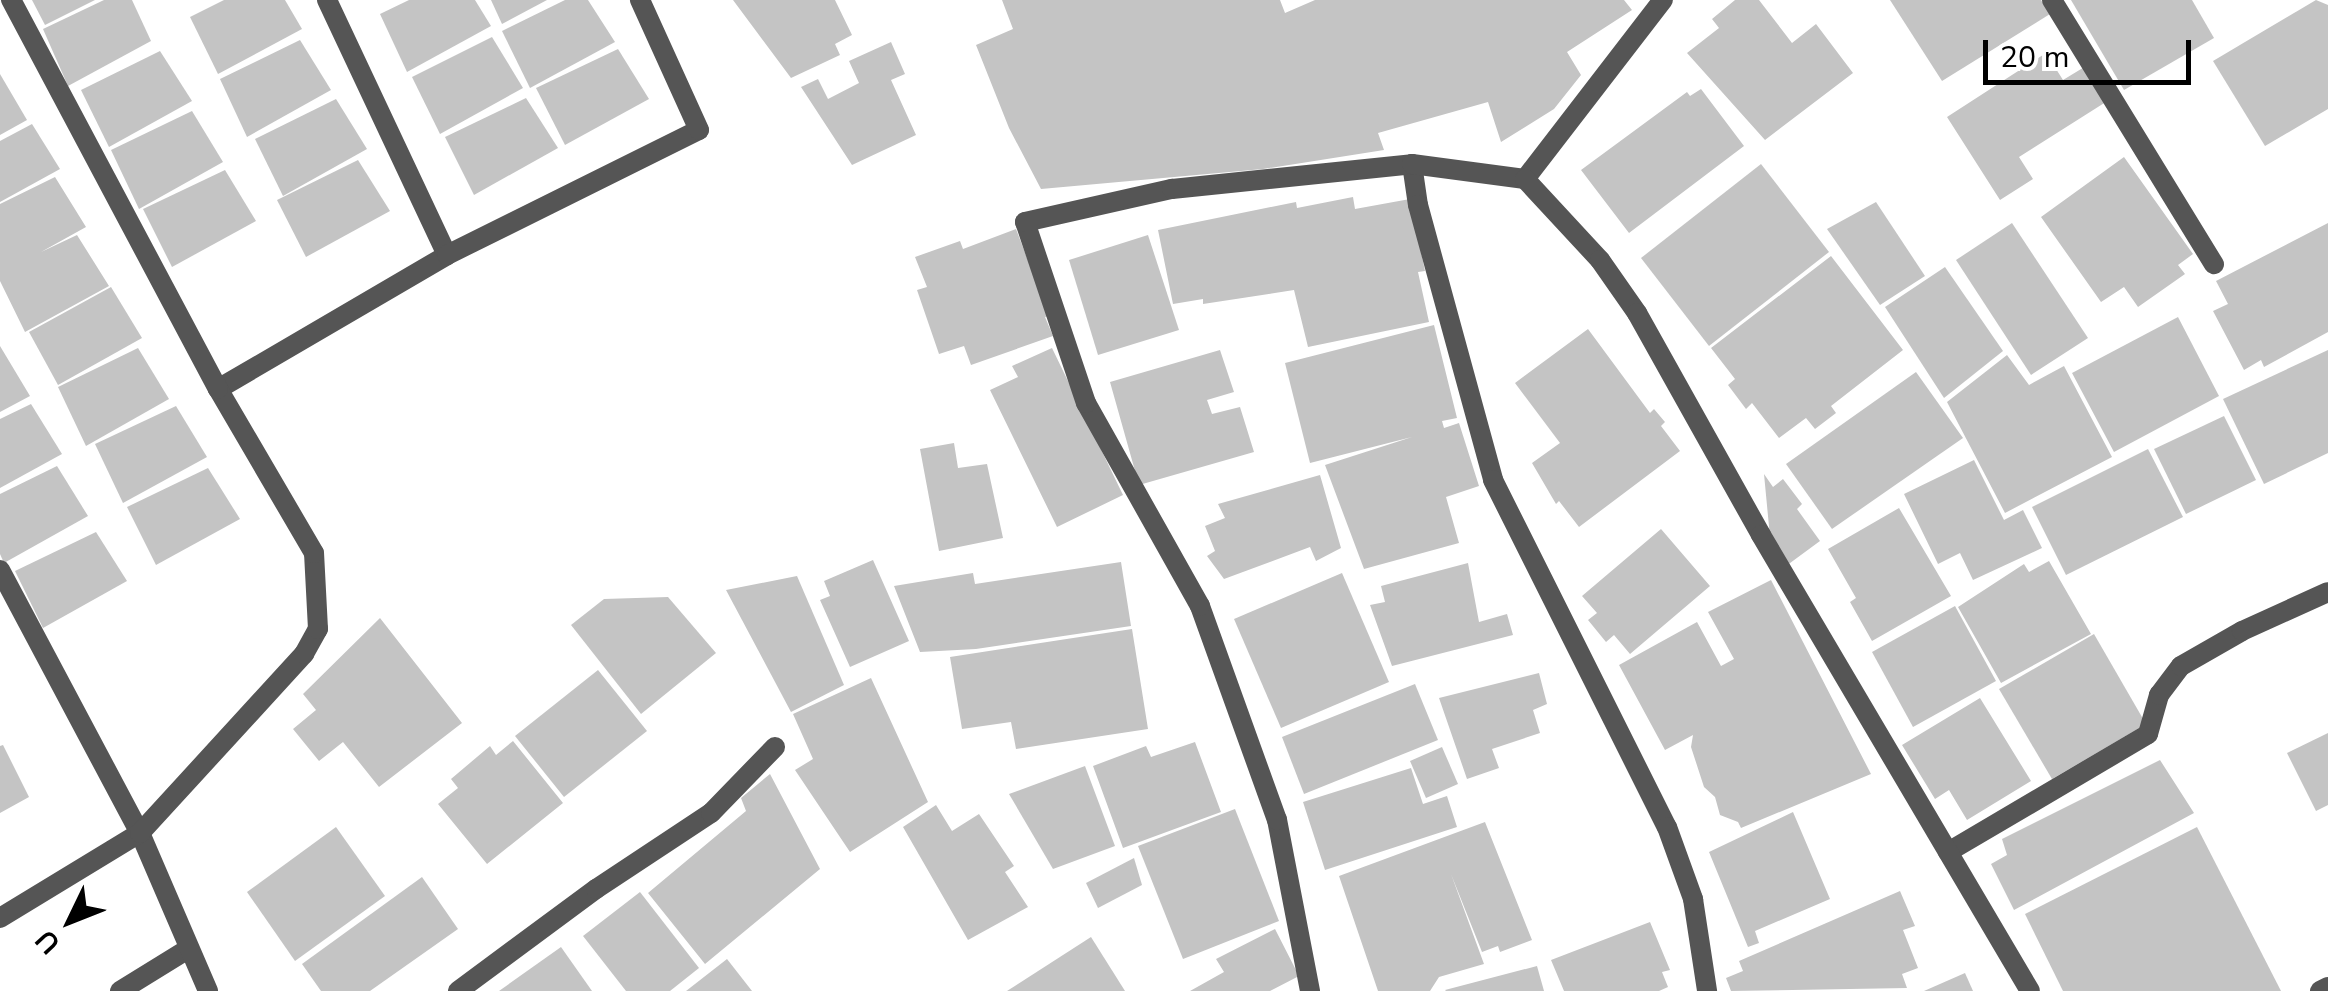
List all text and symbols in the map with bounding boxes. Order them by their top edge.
scale bar [1988,20,2196,82]
text: 20 m [2000,37,2069,78]
north arrow [20,871,120,971]
text: U [27,921,69,962]

